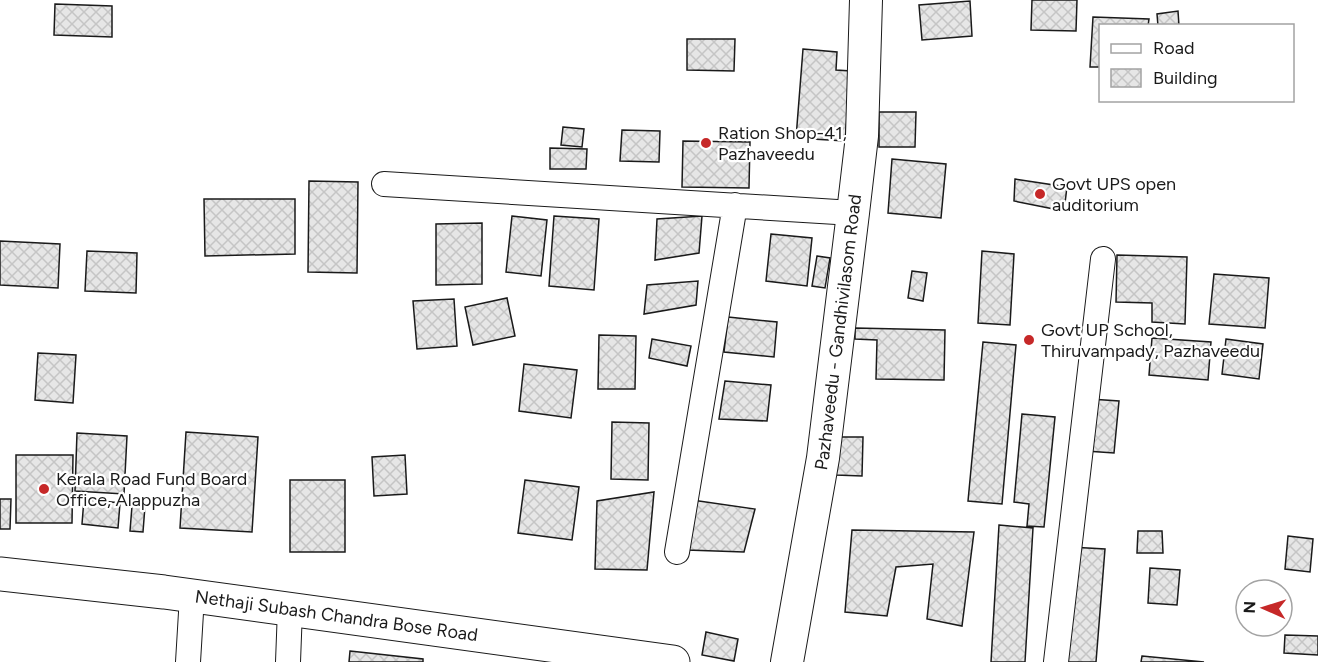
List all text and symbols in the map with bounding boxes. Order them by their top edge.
legend [1099,24,1294,102]
text: Road [1153,37,1194,59]
text: Building [1153,67,1218,89]
place label: Ration Shop-41, Pazhaveedu [718,122,847,165]
marker: Ration Shop-41, Pazhaveedu [699,136,713,150]
place label: Govt UPS open auditorium [1052,173,1176,216]
marker: Govt UPS open auditorium [1033,187,1047,201]
street label: Pazhaveedu - Gandhivilasom Road [810,193,866,472]
place label: Govt UP School, Thiruvampady, Pazhaveedu [1041,319,1260,362]
marker: Govt UP School, Thiruvampady, Pazhaveedu [1022,333,1036,347]
place label: Kerala Road Fund Board Office, Alappuzha [56,468,247,511]
marker: Kerala Road Fund Board Office, Alappuzha [37,482,51,496]
north arrow [1234,578,1294,638]
street label: Nethaji Subash Chandra Bose Road [194,585,479,646]
text: N [1240,601,1259,614]

